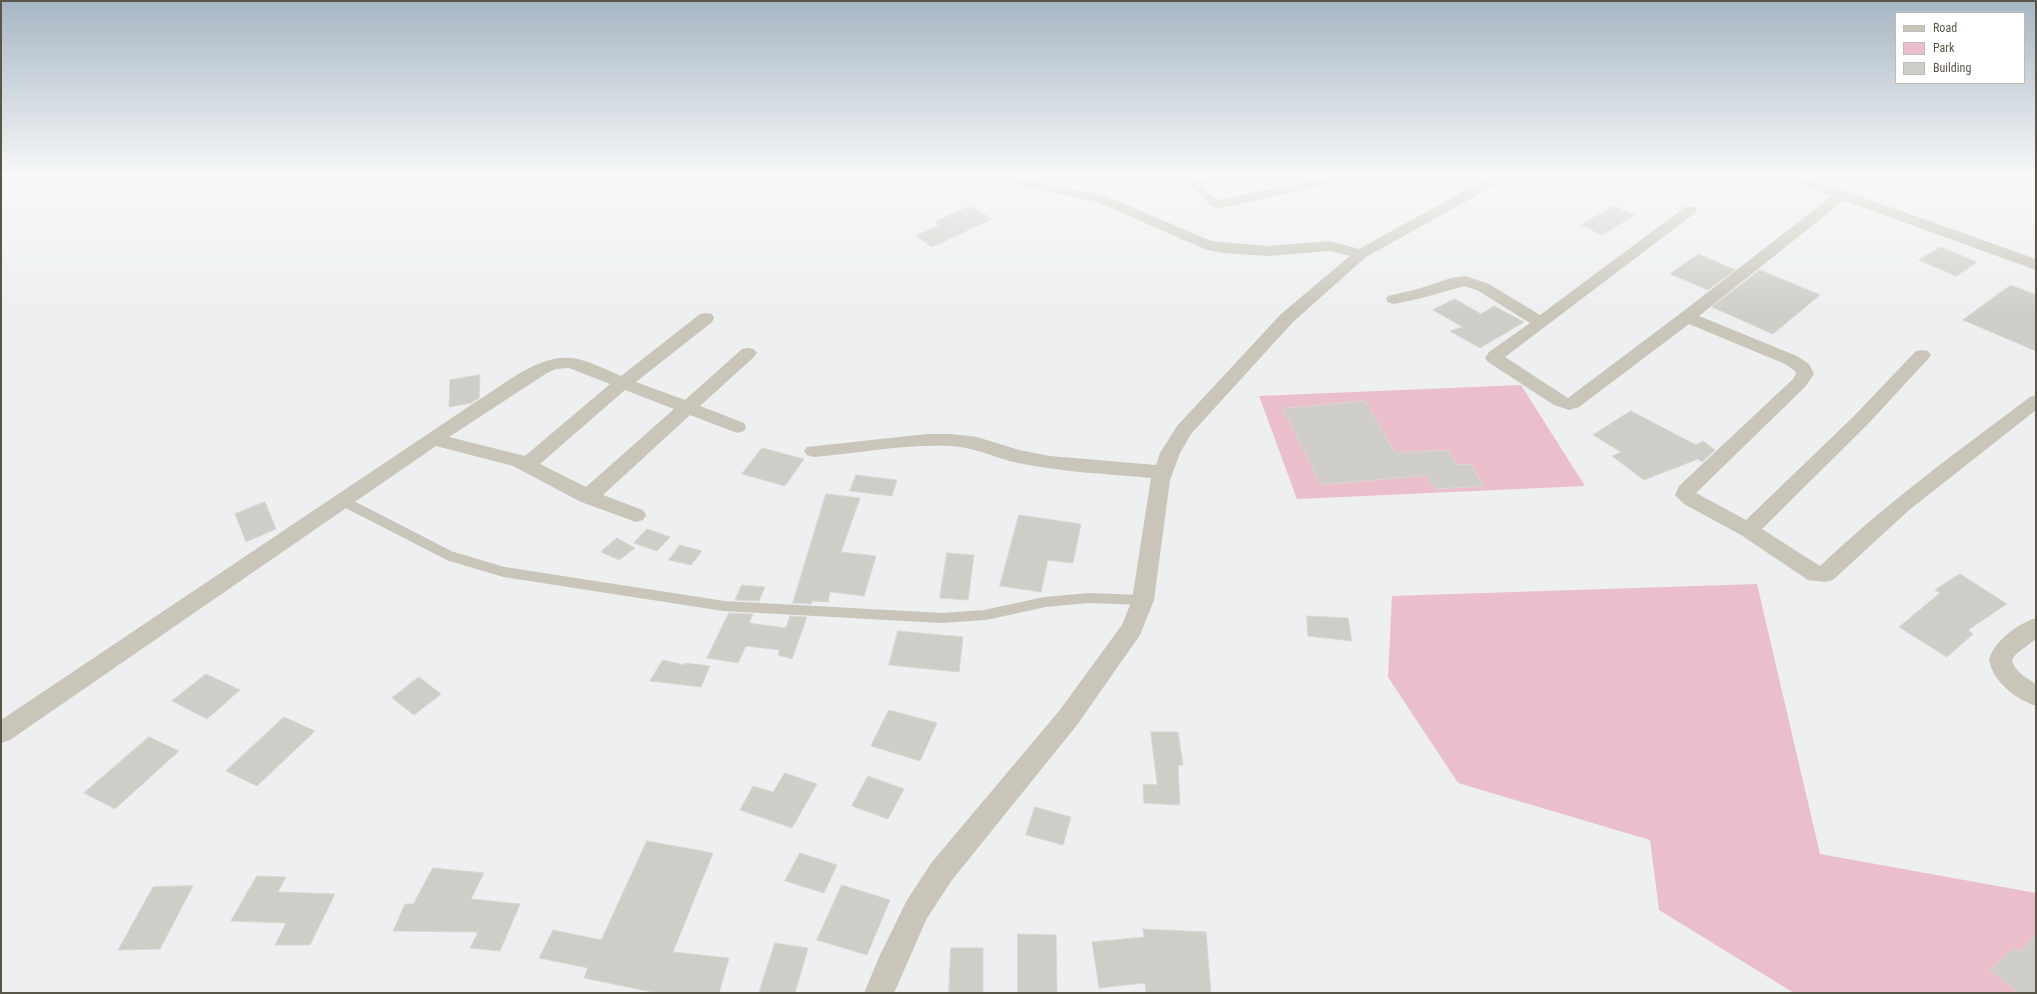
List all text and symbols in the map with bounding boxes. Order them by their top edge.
legend [1895,12,2025,84]
text: Road [1933,21,1957,35]
text: Park [1933,41,1954,55]
text: Building [1933,61,1971,75]

